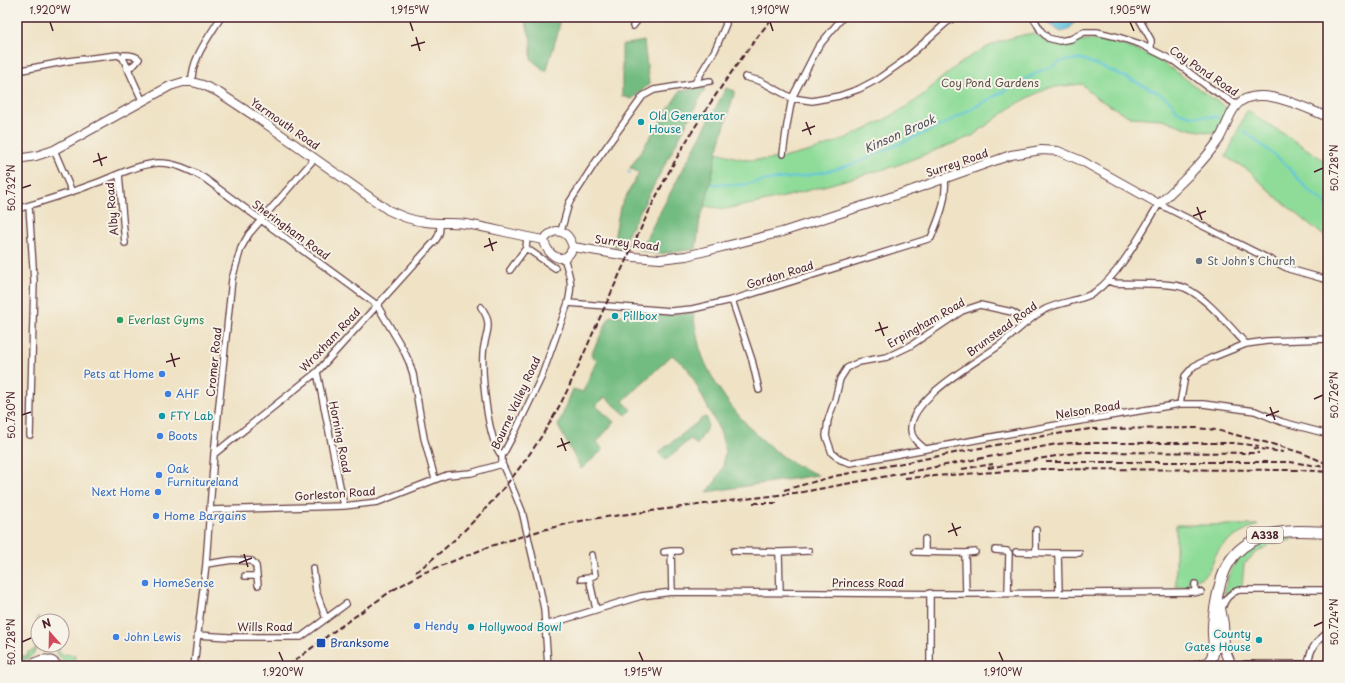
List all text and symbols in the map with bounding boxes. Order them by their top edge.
text: 1.920°W [30,2,71,17]
text: 1.915°W [391,2,430,17]
text: 1.910°W [751,2,790,17]
text: 1.905°W [1110,2,1151,17]
street label: Coy Pond Road [1166,41,1242,100]
park label: Coy Pond Gardens [941,74,1039,91]
street label: Yarmouth Road [247,93,323,154]
place label: Old Generator House [649,107,726,137]
water label: Kinson Brook [861,109,939,157]
marker: Old Generator House [636,117,646,127]
street label: Surrey Road [923,144,990,181]
text: 50.728°N [1326,144,1341,192]
text: 50.732°N [3,164,18,212]
street label: Alby Road [101,182,122,237]
street label: Sheringham Road [249,196,334,264]
street label: Surrey Road [594,230,660,255]
place label: St John's Church [1207,252,1296,269]
street label: Gordon Road [744,256,816,293]
marker: St John's Church [1194,256,1204,266]
street label: Erpingham Road [884,293,968,352]
street label: Brunstead Road [963,297,1041,360]
street label: Wroxham Road [295,304,364,376]
place label: Pillbox [623,307,657,324]
place label: Everlast Gyms [128,311,204,328]
marker: Pillbox [610,311,620,321]
marker: Everlast Gyms [115,315,125,325]
street label: Cromer Road [201,326,226,398]
street label: Bourne Valley Road [487,354,545,452]
place label: Pets at Home [84,365,154,382]
marker: Pets at Home [157,369,167,379]
text: 50.726°N [1326,371,1341,419]
place label: AHF [176,385,200,402]
marker: AHF [163,389,173,399]
text: 50.730°N [3,391,18,439]
street label: Nelson Road [1054,396,1122,423]
street label: Horning Road [325,399,356,474]
place label: FTY Lab [170,407,213,424]
marker: FTY Lab [157,411,167,421]
place label: Boots [168,427,198,444]
marker: Boots [155,431,165,441]
place label: Oak Furnitureland [167,460,239,490]
marker: Oak Furnitureland [154,470,164,480]
street label: Gorleston Road [294,482,376,505]
place label: Next Home [91,483,150,500]
marker: Next Home [153,487,163,497]
place label: Home Bargains [164,507,246,524]
marker: Home Bargains [151,511,161,521]
road number: A338 [1247,527,1283,543]
place label: HomeSense [153,574,214,591]
street label: Princess Road [832,574,904,591]
marker: HomeSense [140,578,150,588]
text: 50.724°N [1326,598,1341,646]
north arrow [30,613,70,653]
text: N [39,614,54,633]
place label: Hendy [425,617,458,634]
text: 50.728°N [3,618,18,666]
street label: Wills Road [237,618,293,635]
place label: Hollywood Bowl [479,618,562,635]
marker: Hendy [412,621,422,631]
marker: Hollywood Bowl [466,622,476,632]
place label: County Gates House [1185,625,1251,655]
place label: John Lewis [124,628,181,645]
marker: John Lewis [111,632,121,642]
place label: Branksome [330,634,389,651]
marker: County Gates House [1254,635,1264,645]
marker: Branksome [315,637,327,649]
text: 1.920°W [263,664,304,679]
text: 1.915°W [624,664,663,679]
text: 1.910°W [984,664,1023,679]

